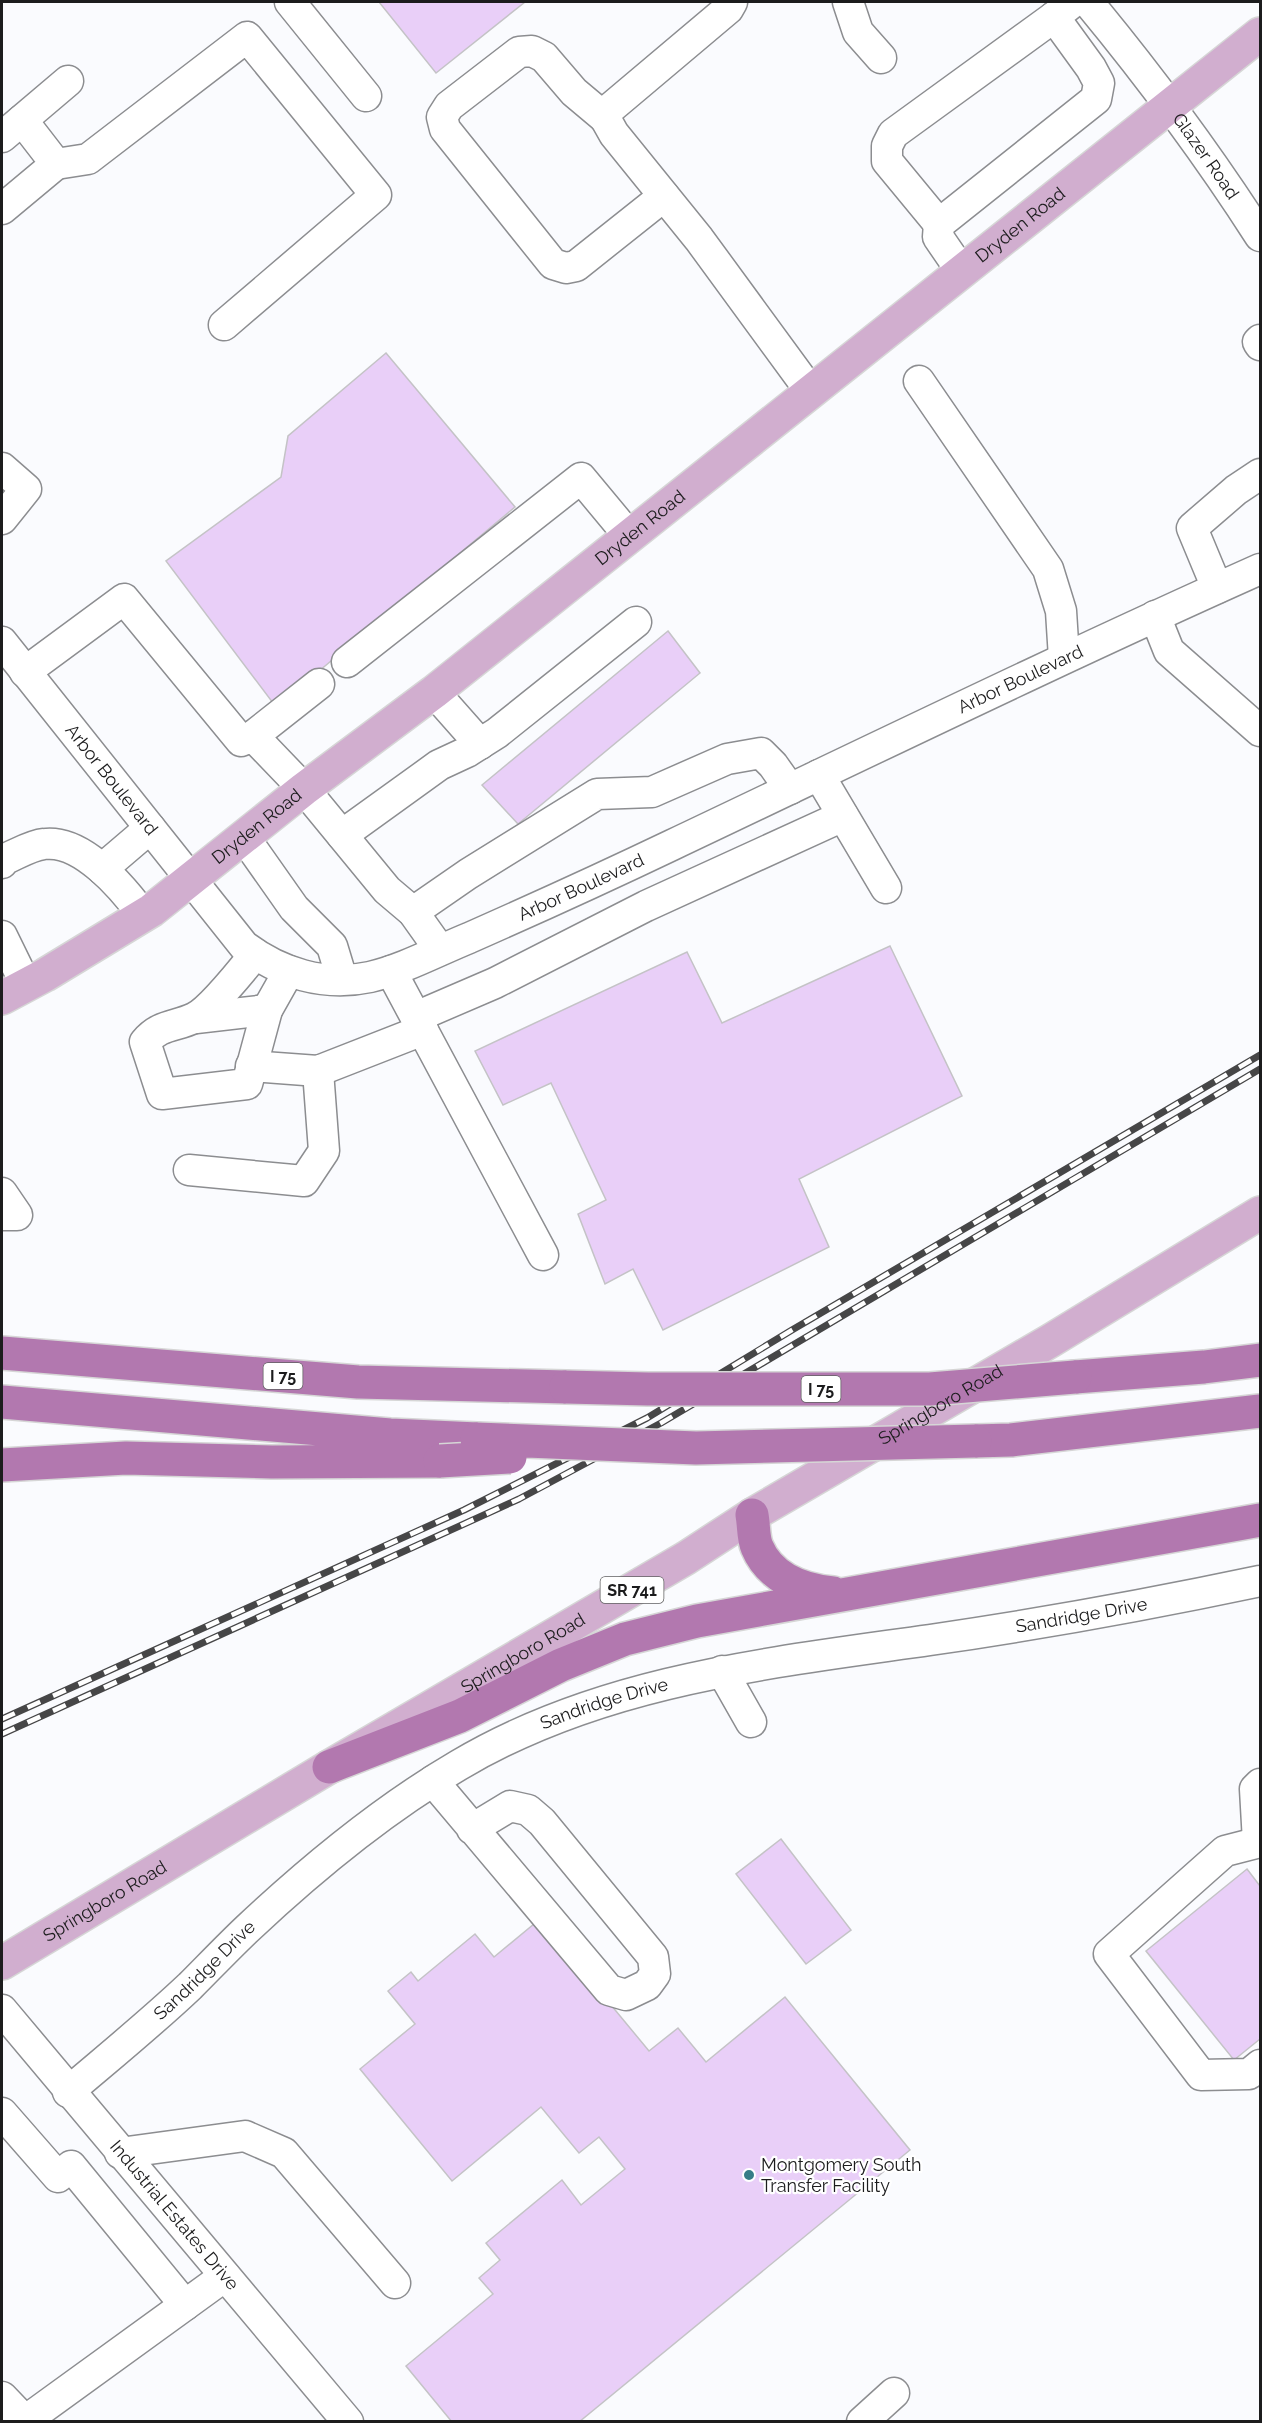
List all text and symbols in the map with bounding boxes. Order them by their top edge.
street label: Glazer Road [1169,109,1244,203]
street label: Dryden Road [971,182,1069,267]
street label: Dryden Road [591,485,689,569]
street label: Arbor Boulevard [954,640,1086,717]
street label: Arbor Boulevard [61,720,163,839]
street label: Dryden Road [207,784,306,868]
street label: Arbor Boulevard [515,849,647,925]
street label: Springboro Road [874,1360,1006,1449]
road number: I 75 [264,1363,302,1389]
road number: I 75 [802,1376,840,1402]
road number: SR 741 [600,1577,664,1603]
street label: Sandridge Drive [1014,1593,1149,1637]
street label: Springboro Road [457,1609,589,1698]
street label: Sandridge Drive [537,1673,671,1733]
street label: Springboro Road [39,1856,170,1946]
street label: Sandridge Drive [149,1916,260,2024]
street label: Industrial Estates Drive [106,2136,244,2294]
place label: Montgomery South Transfer Facility [761,2154,922,2196]
marker: Montgomery South Transfer Facility [742,2168,756,2182]

